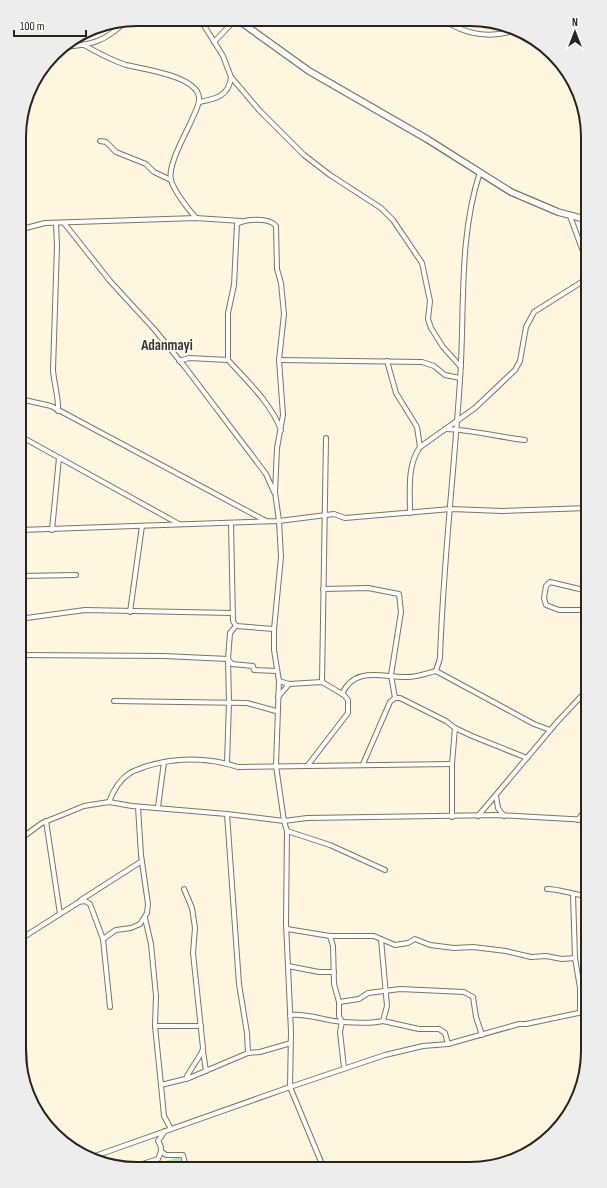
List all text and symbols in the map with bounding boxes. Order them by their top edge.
scale bar [14,12,86,38]
north arrow [555,12,595,52]
text: N [572,16,578,29]
text: 100 m [20,19,45,34]
district label: Adanmayi [140,336,193,355]

